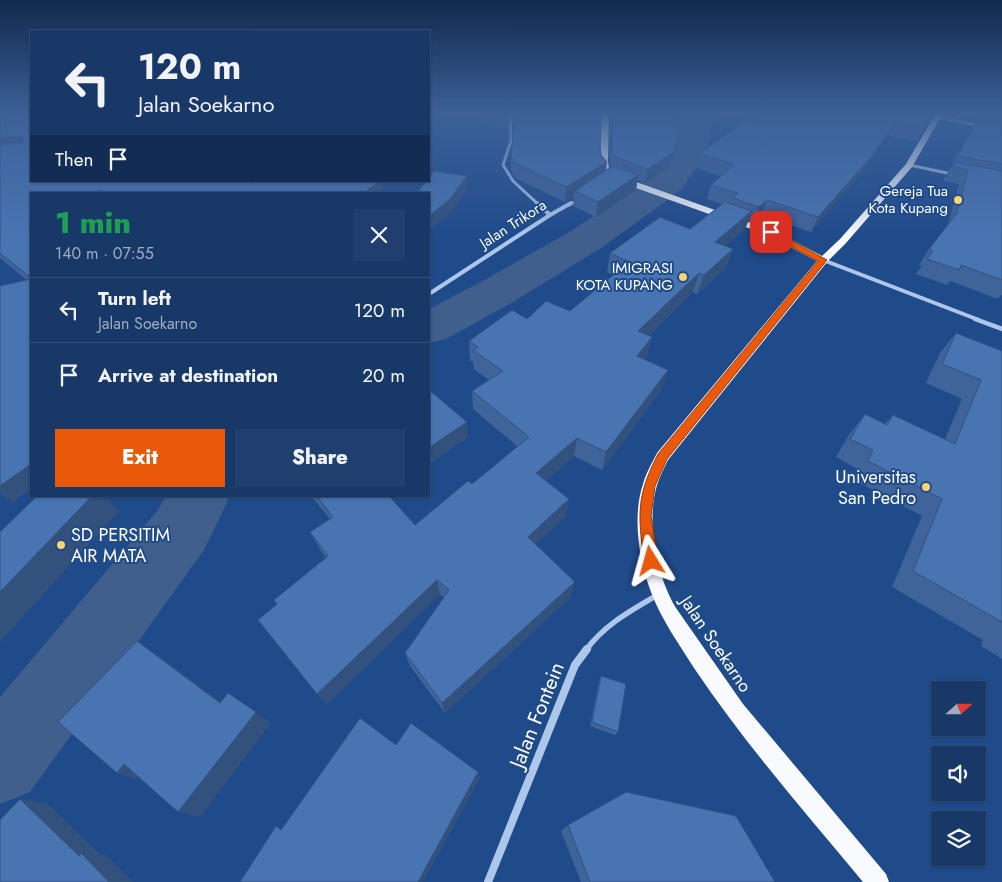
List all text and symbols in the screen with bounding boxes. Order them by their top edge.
text: 120 m [138,42,241,92]
icon: left [55,50,120,115]
text: Jalan Soekarno [138,88,274,120]
icon: arrive [104,145,132,173]
text: Then [55,146,94,173]
place label: Gereja Tua Kota Kupang [868,180,948,219]
street label: Jalan Trikora [474,194,551,255]
marker: Gereja Tua Kota Kupang [952,194,964,206]
text: 1 min [55,201,131,244]
button: close [353,209,405,261]
pin [750,211,792,253]
icon: arrive [757,218,785,246]
text: 140 m · 07:55 [55,242,154,265]
place label: IMIGRASI KOTA KUPANG [576,257,673,296]
marker: IMIGRASI KOTA KUPANG [677,271,689,283]
text: Turn left [98,285,171,312]
icon: left [55,296,83,324]
text: 120 m [354,297,405,324]
text: Jalan Soekarno [98,312,197,335]
icon: arrive [55,361,83,389]
text: Arrive at destination [98,362,278,389]
text: 20 m [362,362,405,389]
button: Exit [55,429,225,487]
button: Share [235,429,405,487]
place label: Universitas San Pedro [835,464,916,511]
marker: Universitas San Pedro [920,481,932,493]
place label: SD PERSITIM AIR MATA [71,522,170,569]
position arrow [624,534,676,586]
marker: SD PERSITIM AIR MATA [55,539,67,551]
street label: Jalan Soekarno [673,589,758,698]
street label: Jalan Fontein [501,657,572,775]
north arrow [931,681,986,736]
map controls [931,681,986,866]
button: sound [931,746,986,801]
button: layers [931,811,986,866]

